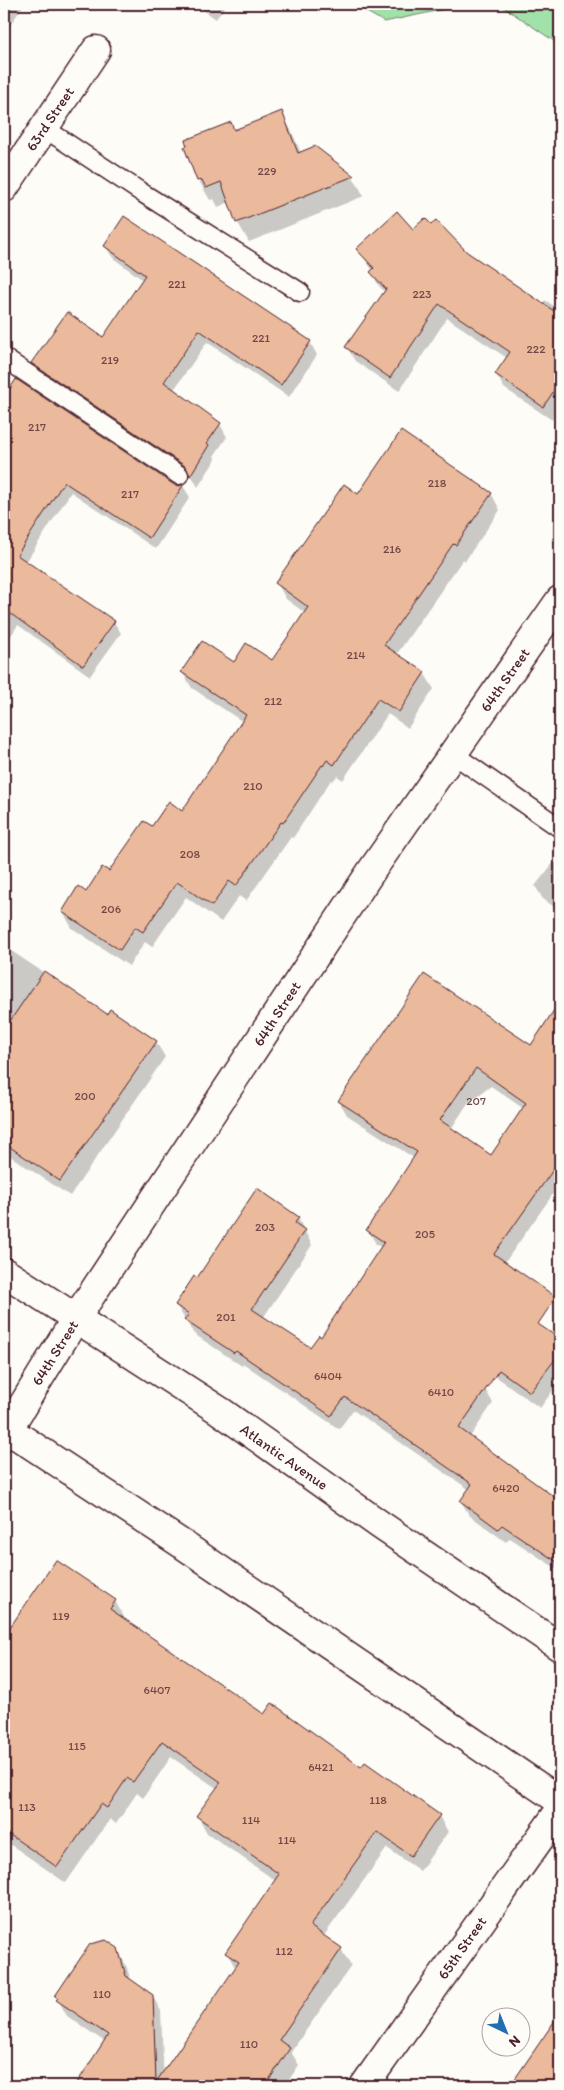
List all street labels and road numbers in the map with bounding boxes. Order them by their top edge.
street label: 63rd Street [22,83,78,154]
street label: 64th Street [477,644,534,715]
street label: 64th Street [249,978,305,1050]
street label: 64th Street [28,1317,82,1389]
street label: Atlantic Avenue [237,1420,331,1494]
street label: 65th Street [434,1913,490,1983]

